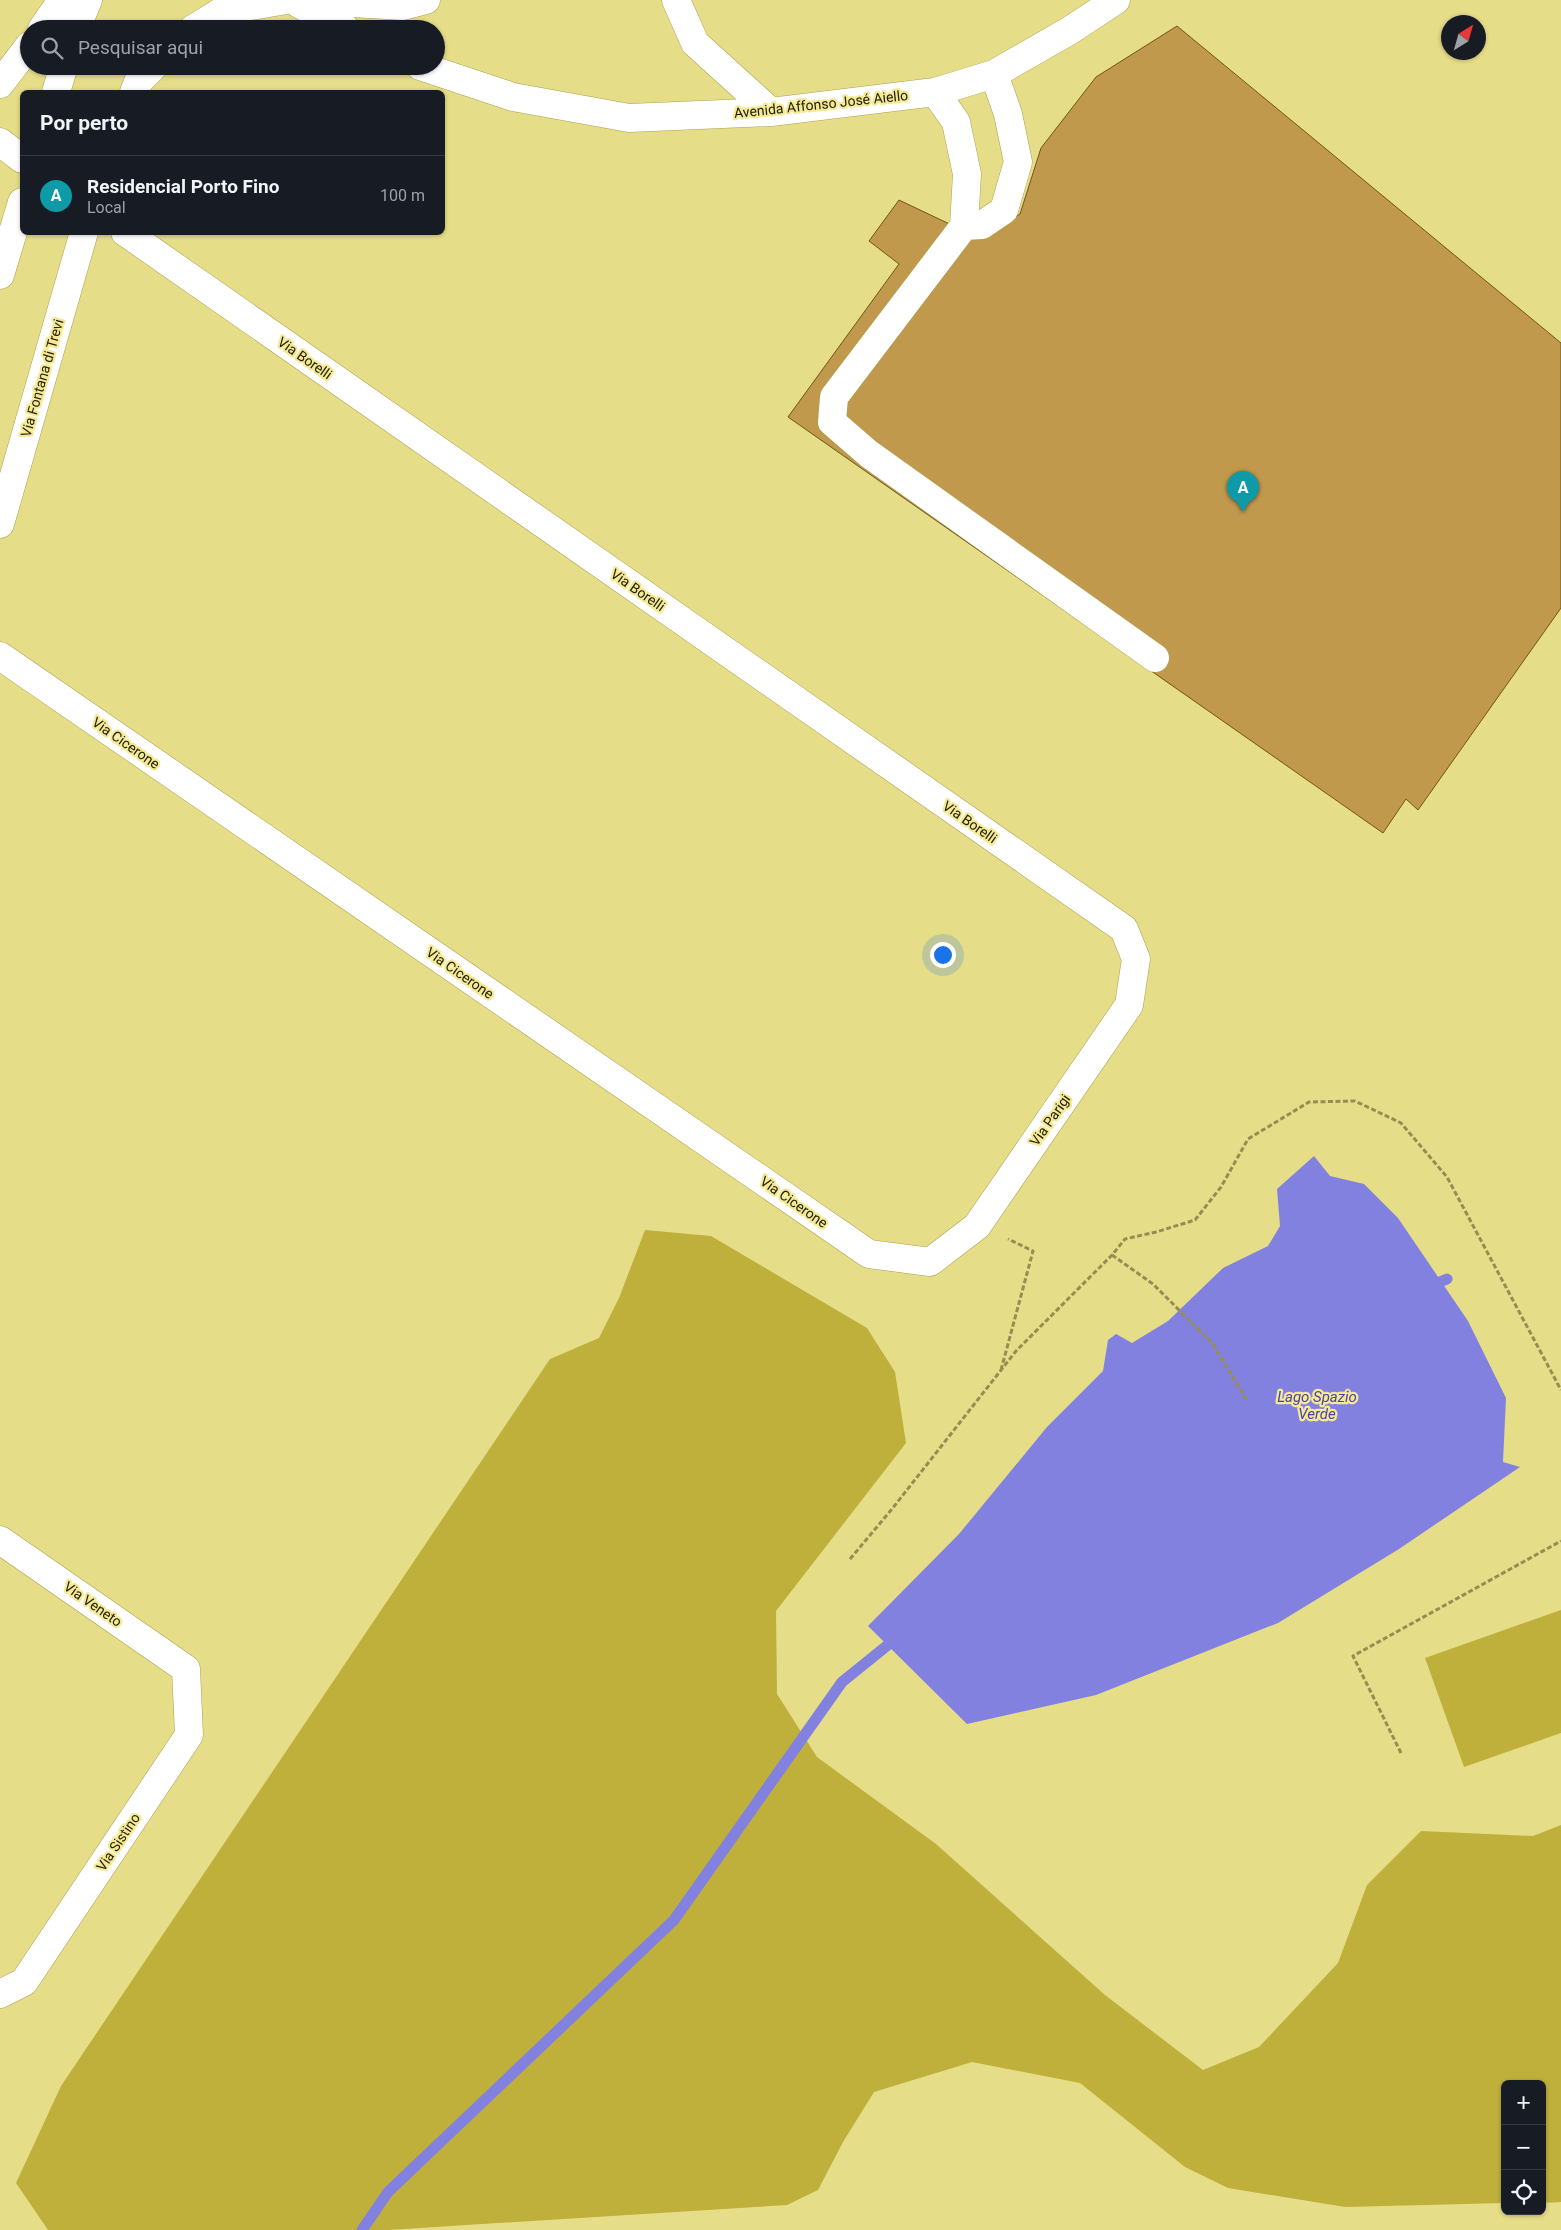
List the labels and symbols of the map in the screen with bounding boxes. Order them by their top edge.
north arrow [1441,15,1486,60]
street label: Avenida Affonso José Aiello [733,87,909,121]
street label: Via Fontana di Trevi [17,317,67,439]
street label: Via Borelli [275,334,335,382]
pin: A [1227,471,1259,512]
street label: Via Borelli [608,566,668,614]
street label: Via Cicerone [89,714,163,772]
street label: Via Borelli [940,798,1000,846]
your location [930,942,956,968]
street label: Via Cicerone [423,944,497,1002]
street label: Via Parigi [1026,1091,1074,1149]
street label: Via Cicerone [757,1173,831,1231]
water label: Lago Spazio Verde [1277,1388,1357,1423]
street label: Via Veneto [61,1578,125,1630]
street label: Via Sistino [93,1810,143,1874]

